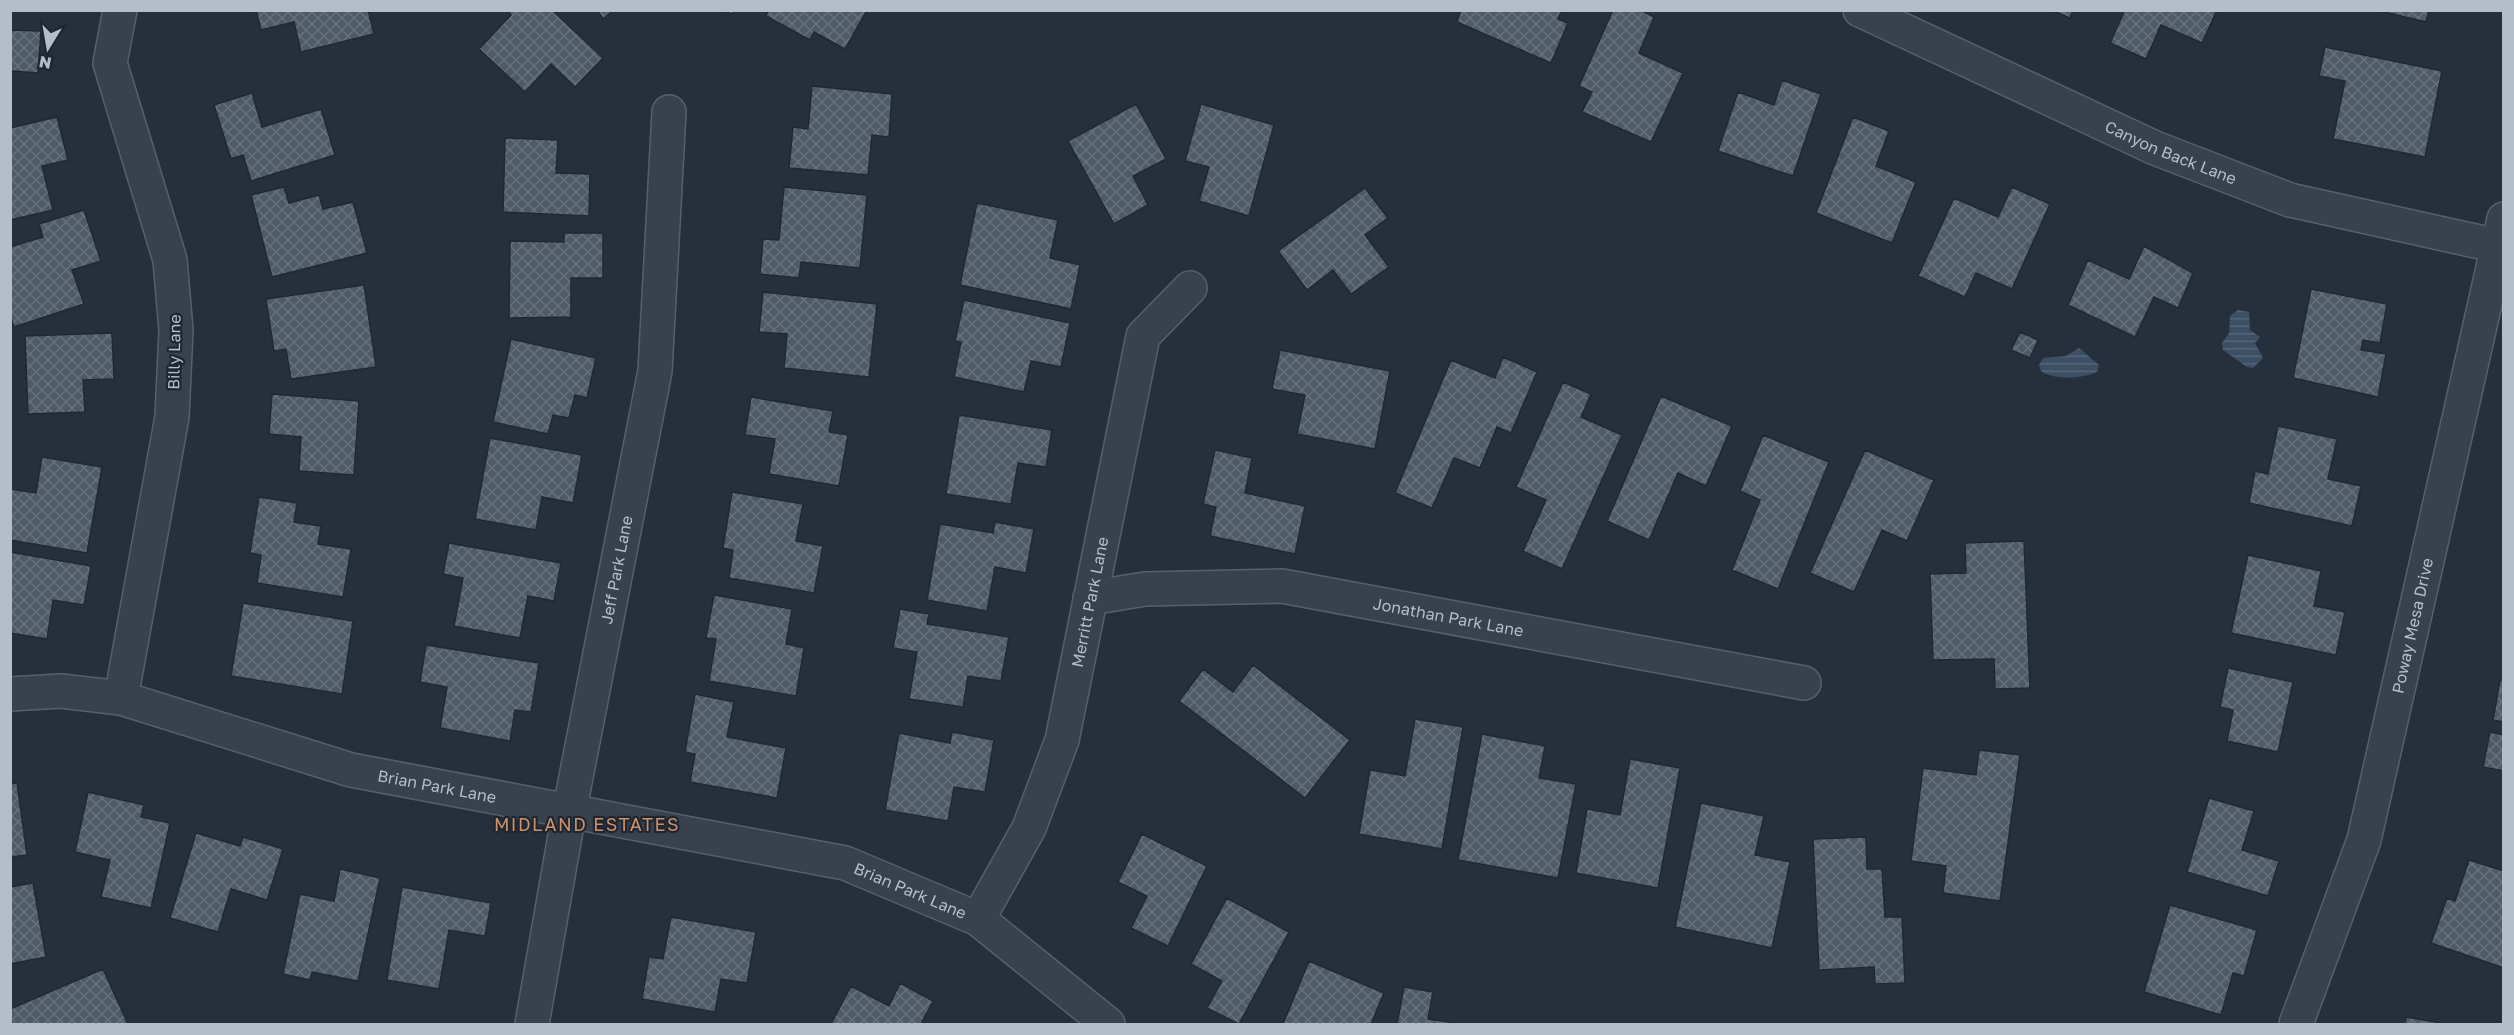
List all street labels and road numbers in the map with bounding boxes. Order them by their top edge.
street label: Canyon Back Lane [2102,116,2239,188]
street label: Billy Lane [163,314,185,390]
street label: Jeff Park Lane [596,514,637,626]
street label: Merritt Park Lane [1067,535,1113,669]
street label: Poway Mesa Drive [2387,556,2437,695]
street label: Jonathan Park Lane [1372,593,1525,641]
street label: Brian Park Lane [376,765,498,807]
street label: Brian Park Lane [851,858,970,923]

